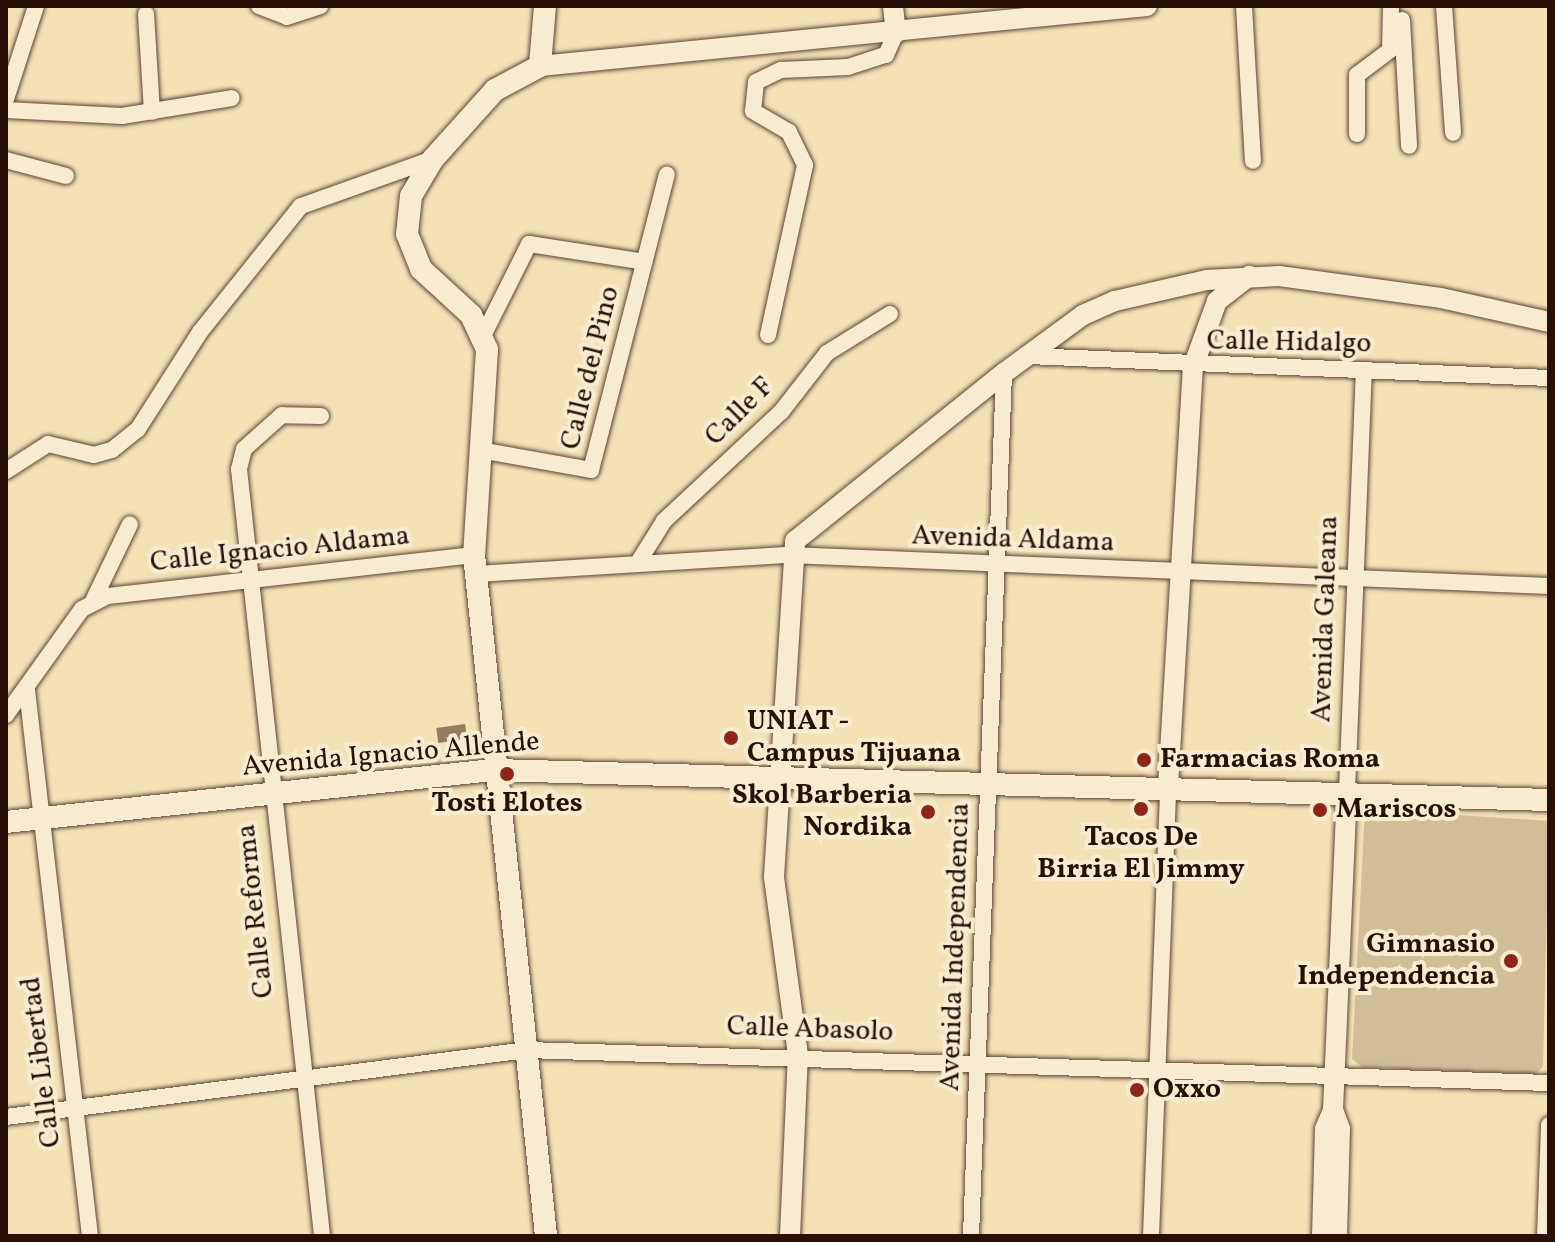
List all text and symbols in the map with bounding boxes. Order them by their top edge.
street label: Calle del Pino [554,283,628,453]
street label: Calle Hidalgo [1206,325,1372,361]
street label: Calle F [699,371,781,453]
street label: Avenida Galeana [1306,515,1346,723]
street label: Calle Ignacio Aldama [149,520,411,580]
street label: Avenida Aldama [911,520,1115,560]
place label: UNIAT - Campus Tijuana [747,705,962,771]
street label: Avenida Ignacio Allende [241,725,541,785]
marker: UNIAT - Campus Tijuana [722,729,740,747]
place label: Farmacias Roma [1160,743,1380,777]
marker: Farmacias Roma [1135,751,1153,769]
marker: Tosti Elotes [498,765,516,783]
place label: Skol Barberia Nordika [732,779,912,845]
place label: Tosti Elotes [431,787,583,821]
place label: Mariscos [1336,793,1456,827]
marker: Tacos De Birria El Jimmy [1132,800,1150,818]
marker: Mariscos [1311,801,1329,819]
street label: Avenida Independencia [934,802,978,1092]
marker: Skol Barberia Nordika [919,803,937,821]
place label: Tacos De Birria El Jimmy [1037,821,1245,887]
street label: Calle Reforma [230,822,282,1000]
place label: Gimnasio Independencia [1297,928,1495,994]
marker: Gimnasio Independencia [1502,952,1520,970]
street label: Calle Libertad [15,975,69,1149]
street label: Calle Abasolo [726,1010,894,1050]
place label: Oxxo [1153,1073,1221,1107]
marker: Oxxo [1128,1081,1146,1099]

